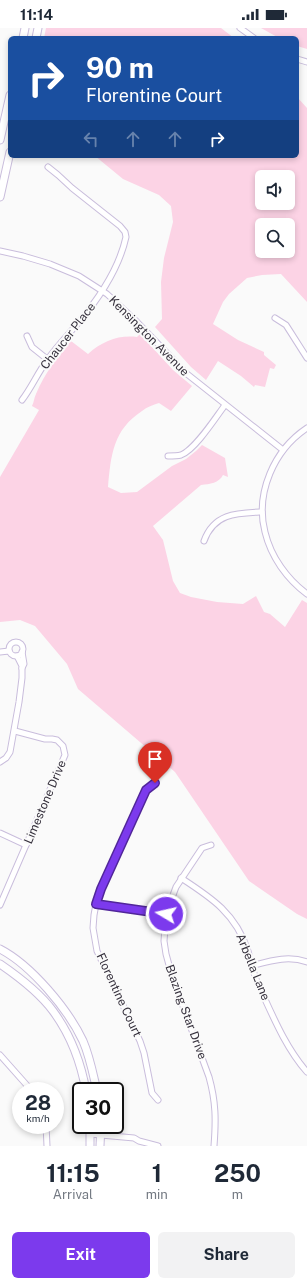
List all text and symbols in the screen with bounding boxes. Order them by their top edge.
text: 11:14 [20,6,53,23]
text: 90 m [86,51,154,84]
icon: right [20,52,72,104]
text: Florentine Court [86,85,222,106]
icon: left [80,128,102,150]
icon: ahead [122,128,144,150]
icon: ahead [164,128,186,150]
icon: right [206,128,228,150]
map controls [255,170,295,258]
button: sound [255,170,295,210]
button: search [255,218,295,258]
street label: Kensington Avenue [106,293,192,379]
street label: Chaucer Place [38,300,99,372]
pin [138,742,172,783]
icon: arrive [144,748,166,770]
street label: Limestone Drive [21,758,69,846]
position arrow [145,893,187,935]
street label: Arbella Lane [233,932,273,1003]
street label: Florentine Court [93,951,145,1039]
street label: Blazing Star Drive [162,963,210,1061]
speed limit sign: 30 [72,1082,124,1134]
text: 28 [25,1091,51,1115]
text: km/h [26,1112,50,1124]
text: 11:15 [46,1159,100,1187]
text: 1 [152,1159,162,1187]
text: 250 [214,1159,261,1187]
text: Arrival [53,1187,93,1202]
text: min [146,1187,168,1202]
text: m [232,1187,243,1202]
button: Exit [12,1232,150,1278]
button: Share [158,1232,295,1278]

